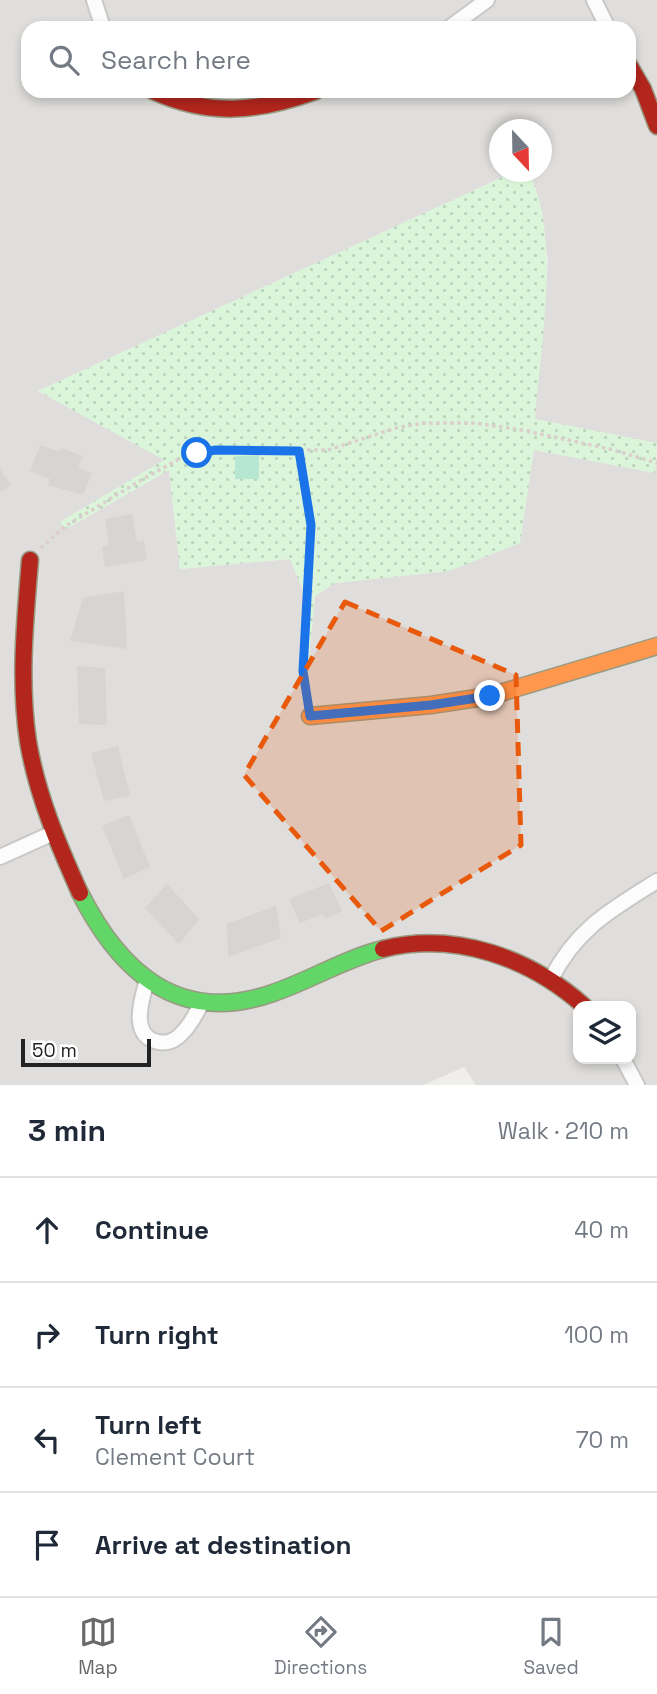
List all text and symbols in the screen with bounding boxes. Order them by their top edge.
search box [21,21,636,98]
icon: search [45,41,83,79]
text: Search here [101,43,251,77]
north arrow [489,119,552,182]
route start [181,437,212,468]
route end [474,680,505,711]
map controls [573,1001,636,1064]
button: layers [573,1001,636,1064]
scale bar [21,1036,150,1068]
text: 50 m [32,1038,77,1063]
text: 3 min [28,1111,106,1150]
text: Walk · 210 m [498,1116,629,1146]
icon: ahead [28,1211,66,1249]
text: Continue [95,1213,209,1247]
text: 40 m [574,1215,629,1245]
icon: right [28,1316,66,1354]
text: Turn right [95,1318,219,1352]
text: 100 m [564,1320,629,1350]
text: Turn left [95,1408,202,1442]
icon: left [28,1421,66,1459]
text: 70 m [576,1425,629,1455]
text: Clement Court [95,1442,255,1472]
icon: arrive [28,1526,66,1564]
text: Arrive at destination [95,1528,352,1562]
tab: Map [78,1613,118,1680]
tab: Directions [274,1613,367,1680]
tab: Saved [523,1613,579,1680]

